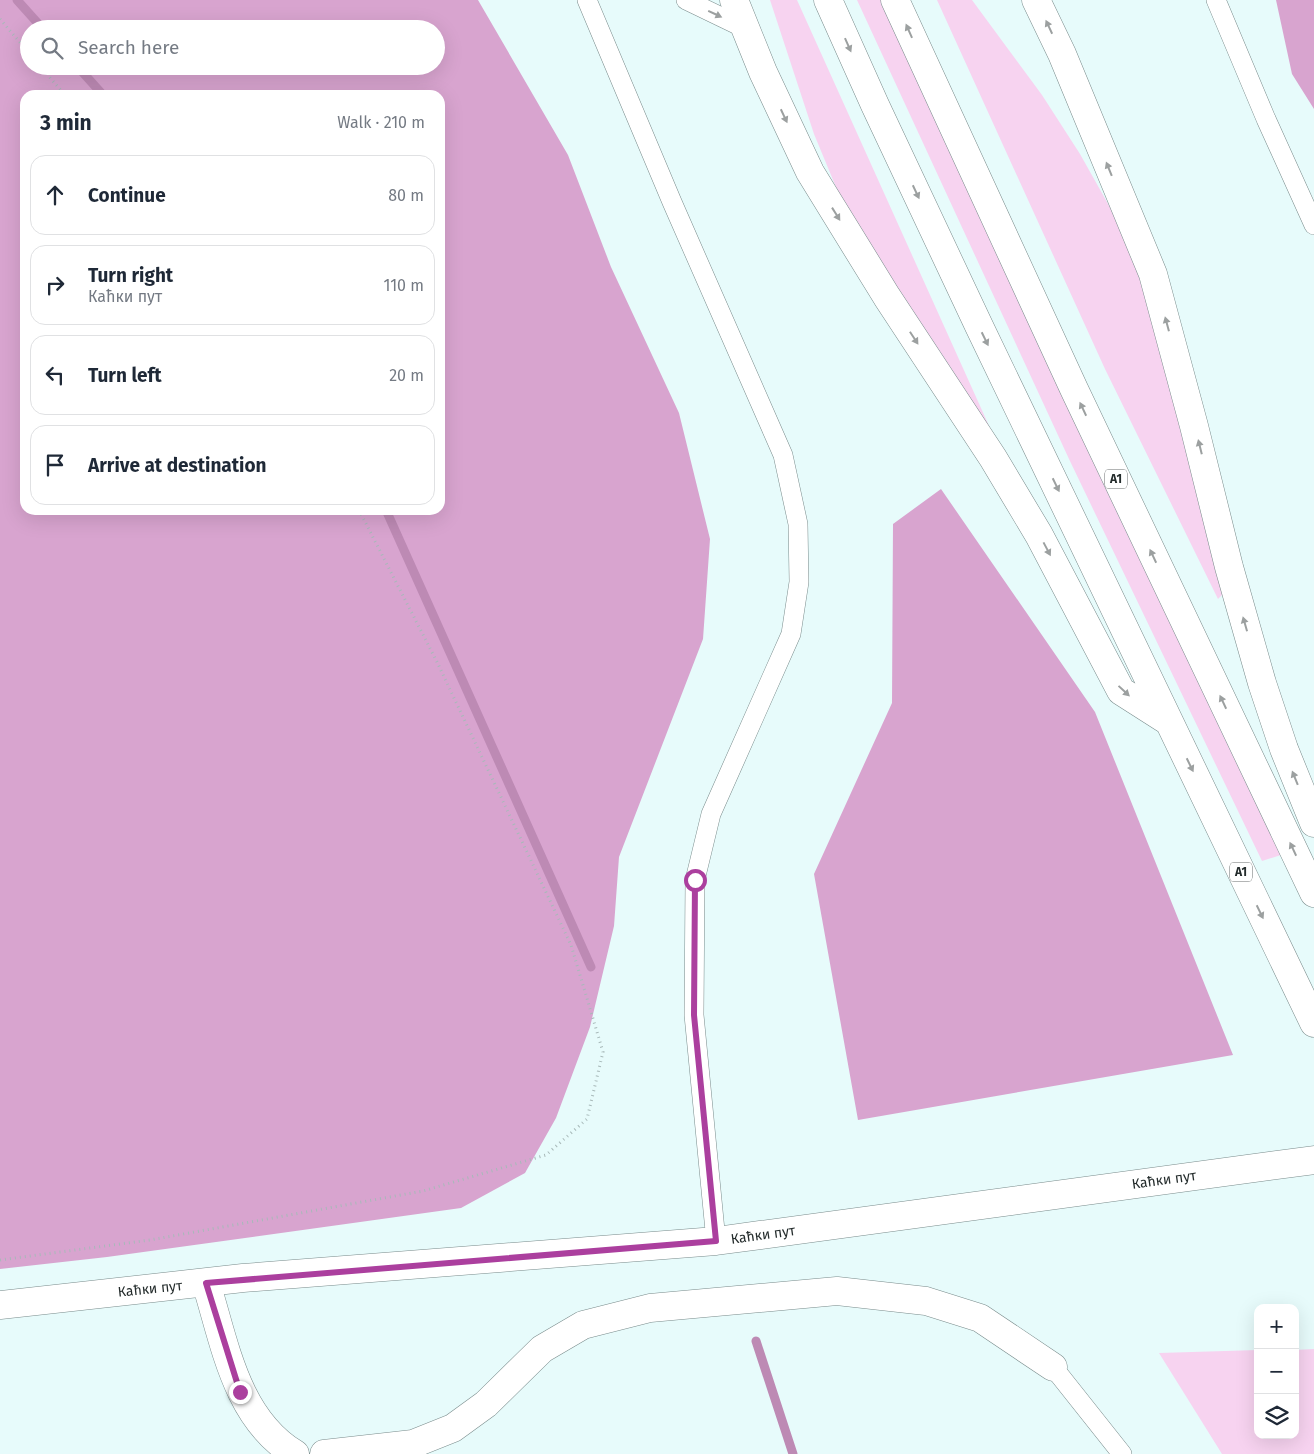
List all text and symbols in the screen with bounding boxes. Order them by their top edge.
one-way arrow [708,10,722,18]
search box [20,20,445,75]
one-way arrow [1045,20,1053,34]
one-way arrow [905,24,913,38]
icon: search [38,34,66,62]
text: Search here [78,36,179,59]
one-way arrow [844,38,852,52]
one-way arrow [780,109,788,123]
text: 3 min [40,110,92,136]
text: Walk · 210 m [337,113,425,132]
one-way arrow [1105,162,1113,176]
icon: ahead [41,181,69,209]
text: Continue [88,184,166,207]
one-way arrow [912,185,920,199]
text: 80 m [388,186,424,205]
one-way arrow [831,207,840,220]
text: Turn right [88,264,173,287]
icon: right [41,271,69,299]
text: 110 m [383,276,424,295]
text: Каћки пут [88,287,162,306]
one-way arrow [1162,316,1170,331]
one-way arrow [909,331,919,344]
one-way arrow [982,332,990,346]
icon: left [41,361,69,389]
text: Turn left [88,364,162,387]
text: 20 m [389,366,424,385]
one-way arrow [1079,402,1087,416]
one-way arrow [1195,439,1203,454]
icon: arrive [41,451,69,479]
text: Arrive at destination [88,454,267,477]
road number: A1 [1105,469,1127,488]
one-way arrow [1052,478,1060,493]
one-way arrow [1043,542,1051,557]
one-way arrow [1149,549,1157,563]
one-way arrow [1240,616,1248,631]
one-way arrow [1118,685,1130,697]
one-way arrow [1219,695,1227,710]
one-way arrow [1186,758,1194,772]
one-way arrow [1291,771,1299,785]
one-way arrow [1289,842,1297,856]
road number: A1 [1230,862,1252,882]
route start [684,869,707,892]
one-way arrow [1256,904,1264,919]
street label: Каћки пут [1131,1167,1198,1193]
street label: Каћки пут [730,1222,797,1248]
street label: Каћки пут [117,1277,184,1301]
map controls [1254,1304,1299,1439]
button: + [1254,1304,1299,1349]
button: − [1254,1349,1299,1394]
route end [229,1381,252,1404]
button: layers [1254,1394,1299,1439]

